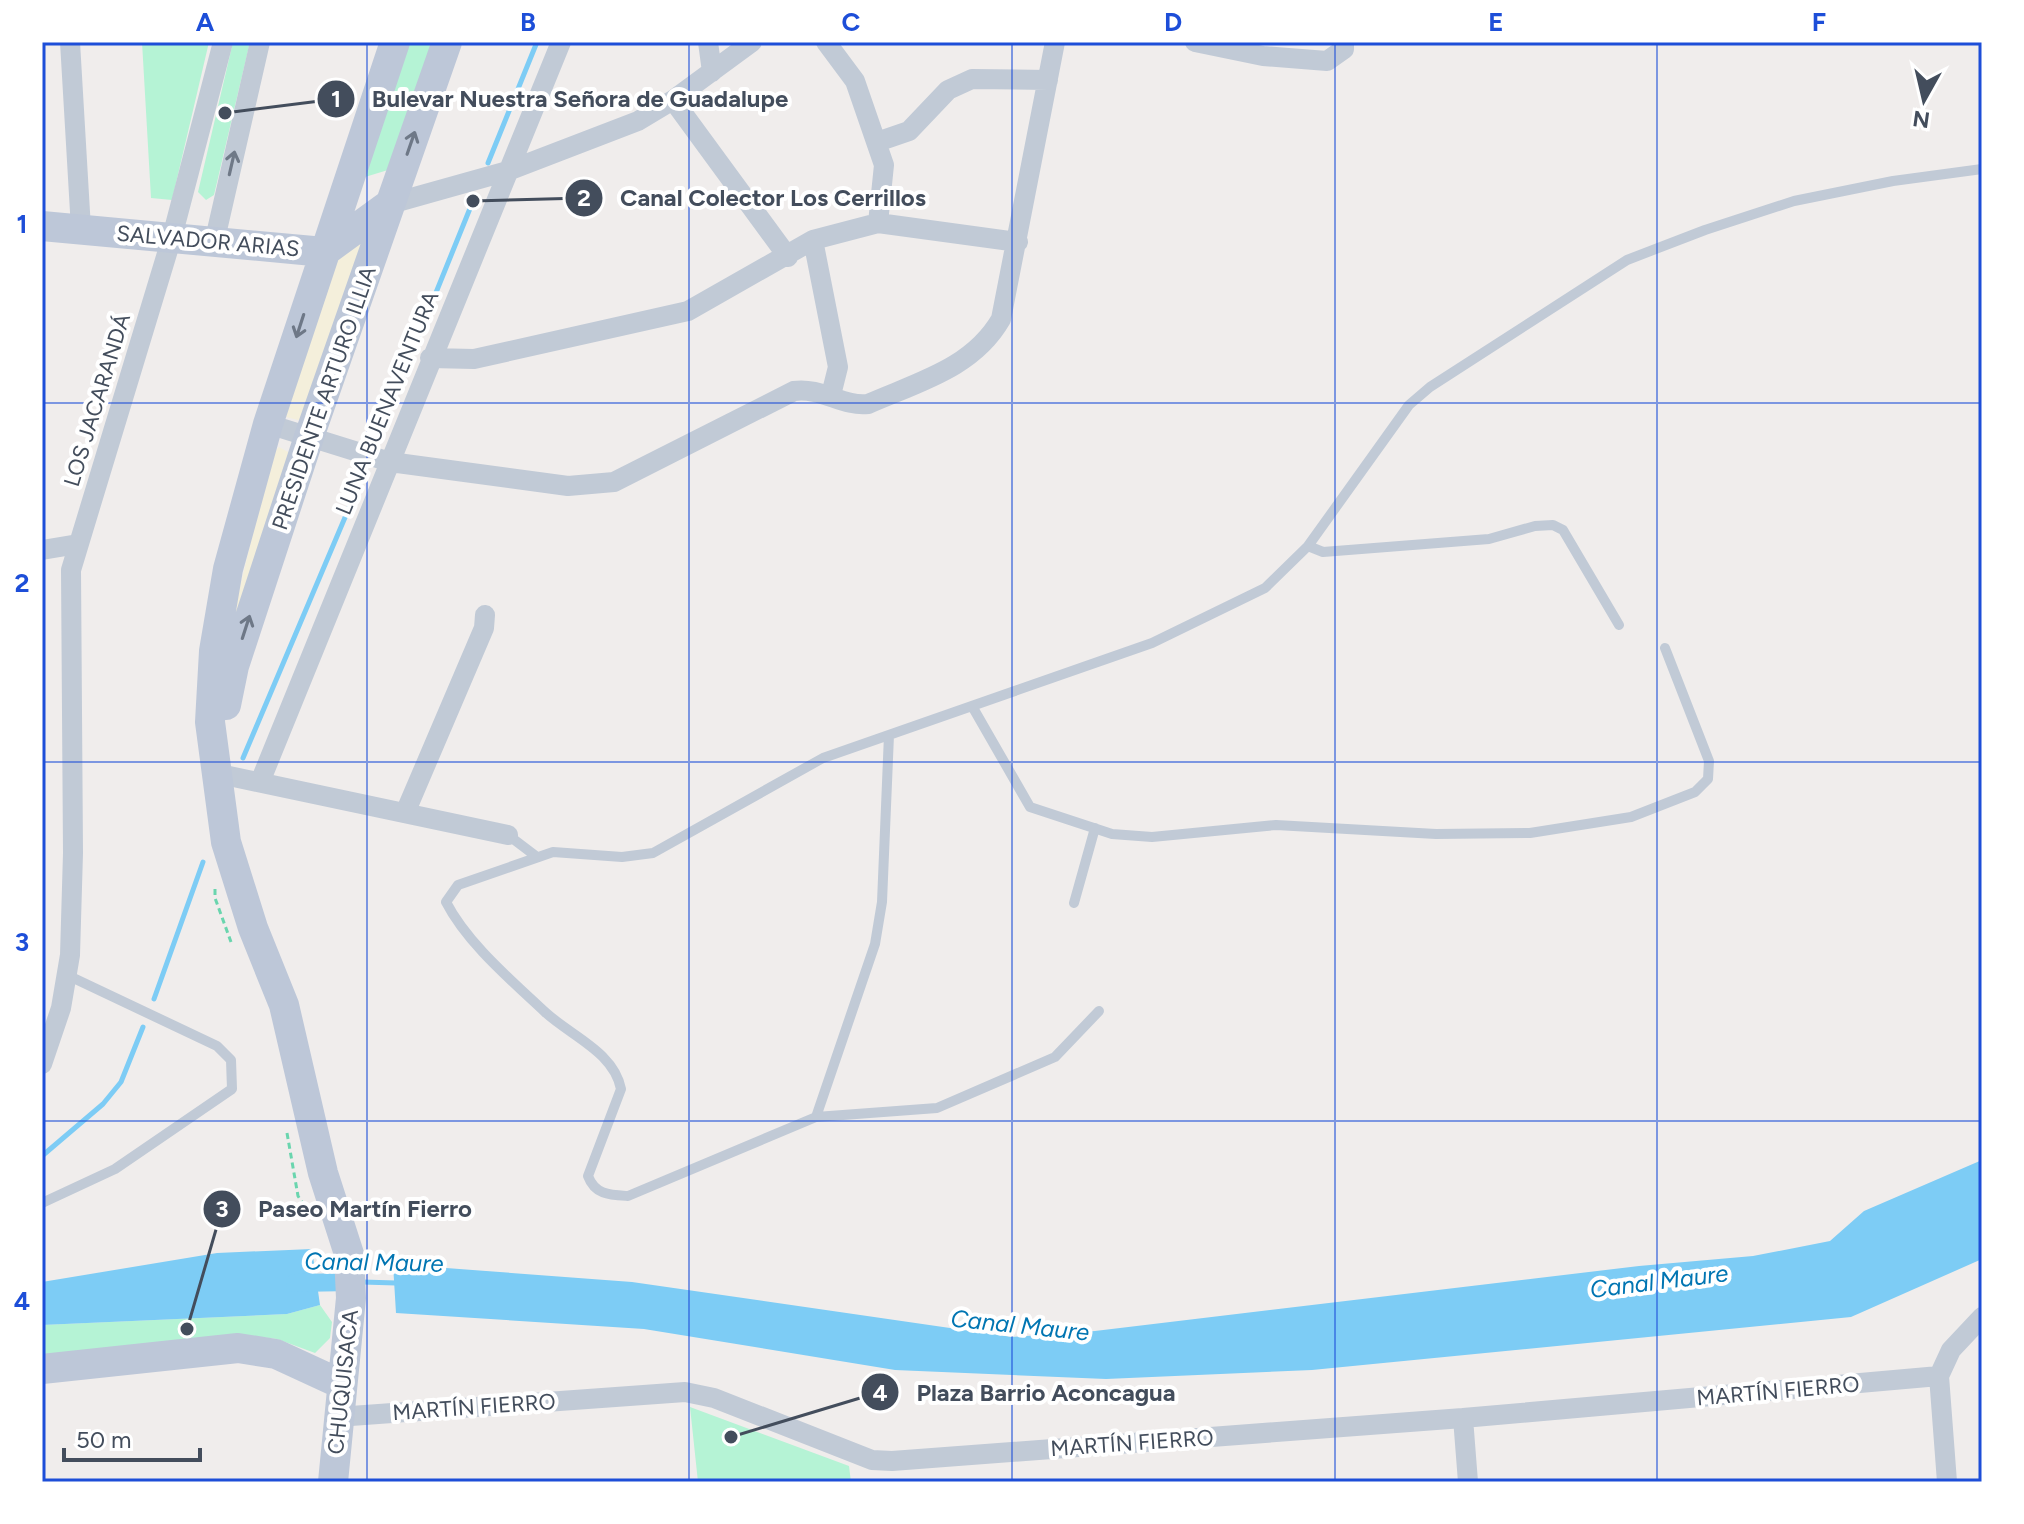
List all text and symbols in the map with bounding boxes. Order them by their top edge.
text: A [196,6,215,38]
text: B [520,6,536,38]
text: C [842,6,861,38]
text: D [1164,6,1182,38]
text: E [1488,6,1504,38]
text: F [1812,6,1826,38]
north arrow [1884,60,1964,140]
callout: Bulevar Nuestra Señora de Guadalupe [316,75,805,123]
text: 1 [331,84,341,113]
text: Bulevar Nuestra Señora de Guadalupe [372,84,788,113]
text: N [1911,105,1932,134]
one-way arrow [405,131,420,156]
one-way arrow [226,151,241,177]
callout: Canal Colector Los Cerrillos [564,174,942,222]
text: 2 [577,183,591,212]
text: Canal Colector Los Cerrillos [620,183,926,212]
text: 1 [17,208,27,240]
street label: SALVADOR ARIAS [115,220,301,262]
street label: PRESIDENTE ARTURO ILLIA [266,263,382,533]
street label: LUNA BUENAVENTURA [330,287,444,519]
street label: LOS JACARANDÁ [58,310,136,490]
one-way arrow [291,313,306,338]
text: 2 [14,567,30,599]
one-way arrow [240,615,255,640]
text: 3 [15,926,29,958]
callout: Paseo Martín Fierro [202,1185,488,1233]
text: 3 [215,1194,229,1223]
text: Paseo Martín Fierro [258,1194,472,1223]
water label: Canal Maure [304,1246,444,1278]
water label: Canal Maure [1588,1258,1730,1304]
text: 4 [14,1285,30,1317]
water label: Canal Maure [949,1303,1091,1347]
street label: CHUQUISACA [322,1308,364,1456]
callout: Plaza Barrio Aconcagua [860,1368,1191,1416]
street label: MARTÍN FIERRO [1695,1370,1861,1412]
text: 4 [872,1378,888,1407]
text: Plaza Barrio Aconcagua [916,1378,1176,1407]
street label: MARTÍN FIERRO [392,1388,556,1426]
scale bar [64,1412,200,1462]
street label: MARTÍN FIERRO [1050,1424,1214,1462]
text: 50 m [76,1425,132,1454]

